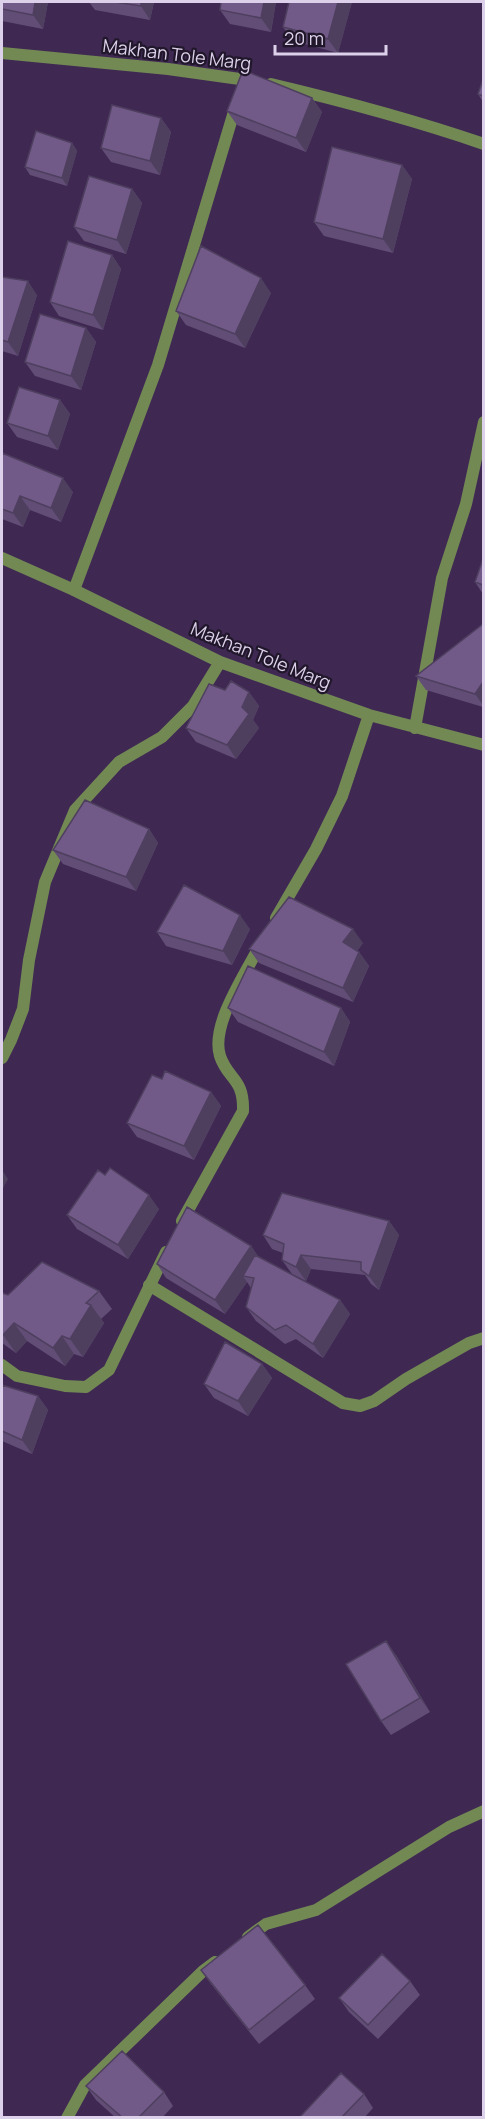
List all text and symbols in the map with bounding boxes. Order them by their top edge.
scale bar [275,18,386,56]
text: 20 m [284,26,324,50]
street label: Makhan Tole Marg [101,33,253,75]
street label: Makhan Tole Marg [187,616,335,694]

